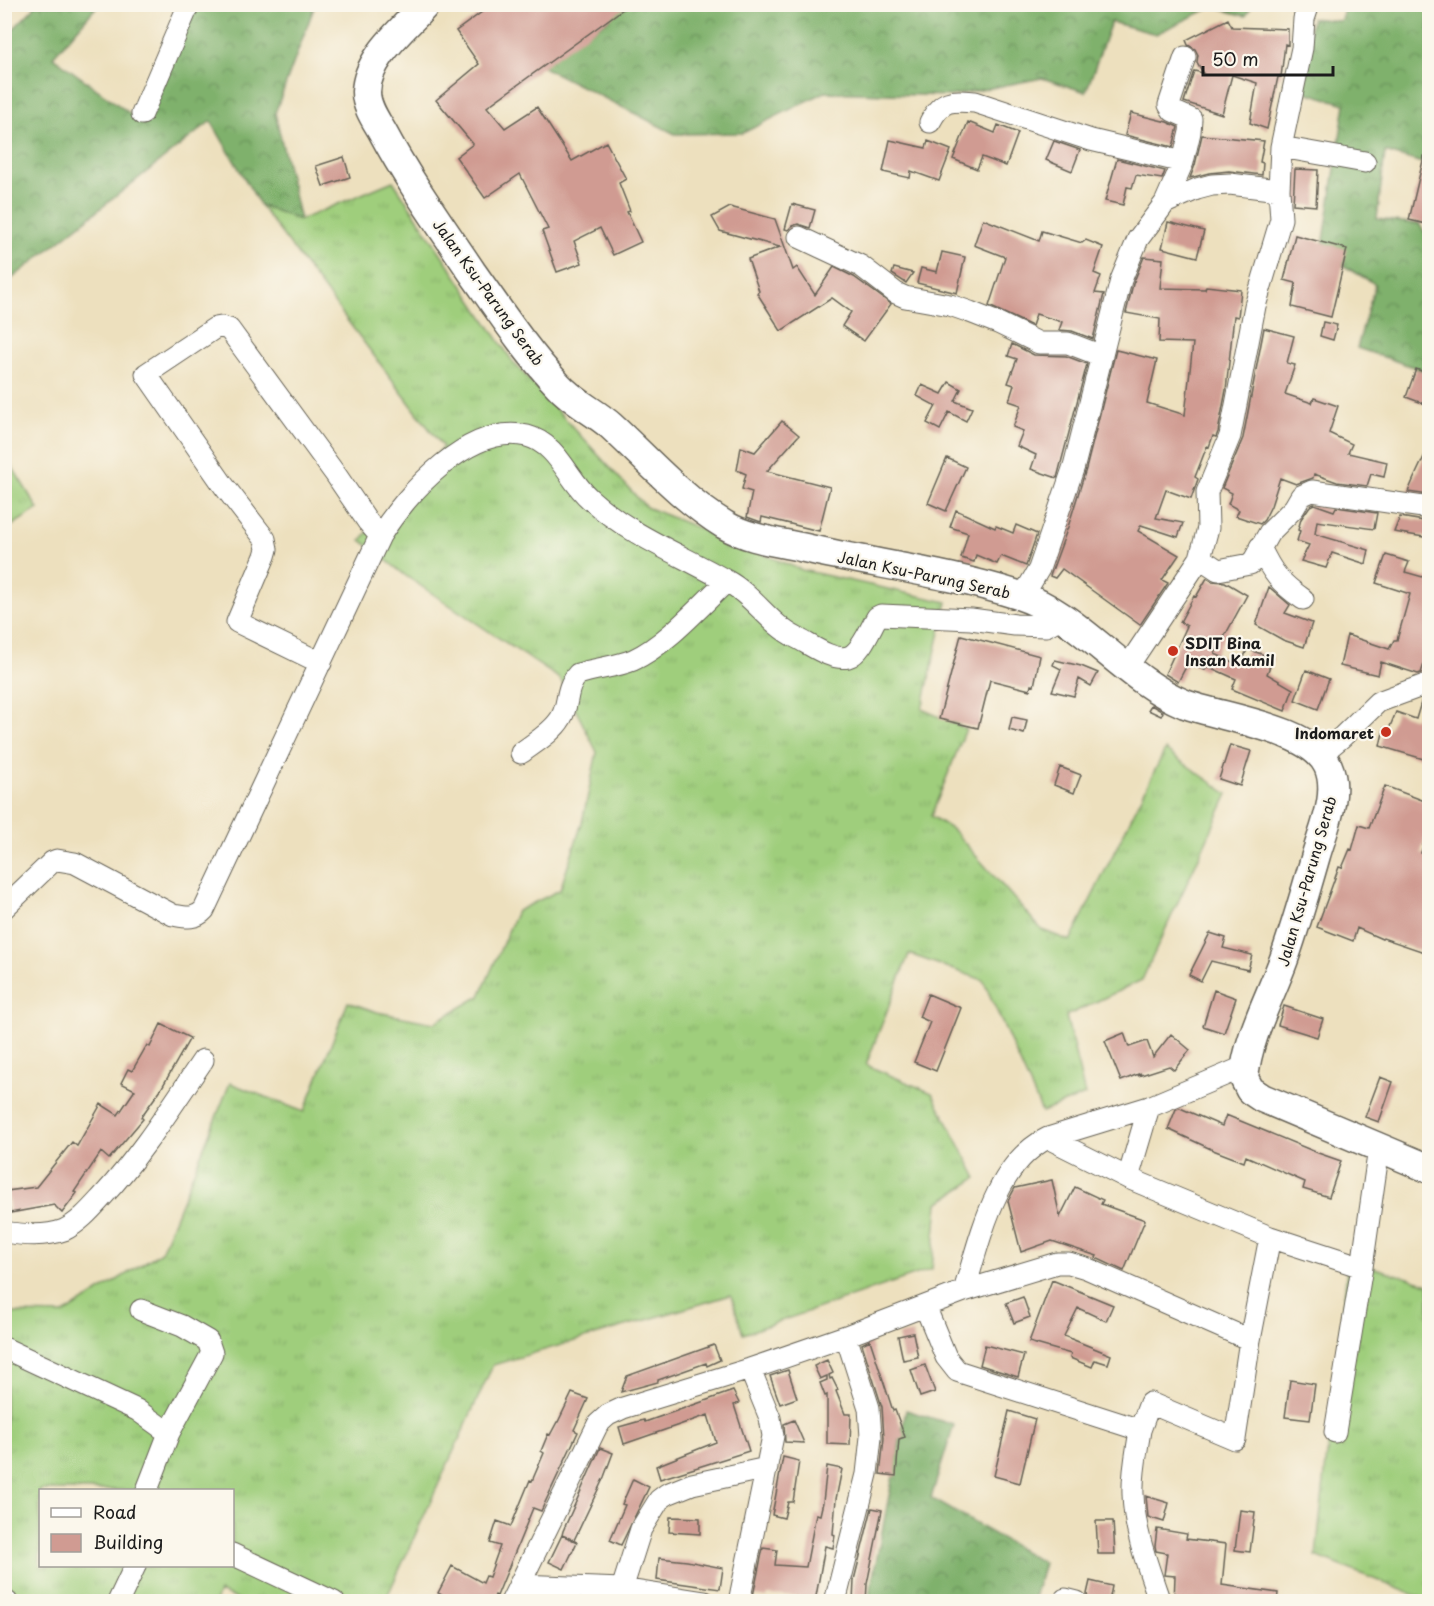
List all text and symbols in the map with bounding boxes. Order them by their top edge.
scale bar [1203,39,1334,77]
text: 50 m [1212,45,1259,72]
street label: Jalan Ksu-Parung Serab [428,214,550,370]
street label: Jalan Ksu-Parung Serab [835,544,1013,604]
place label: SDIT Bina Insan Kamil [1185,631,1275,671]
marker: SDIT Bina Insan Kamil [1166,644,1180,658]
place label: Indomaret [1295,721,1374,744]
marker: Indomaret [1379,725,1393,739]
street label: Jalan Ksu-Parung Serab [1271,793,1341,969]
legend [39,1489,234,1567]
text: Road [93,1498,137,1525]
text: Building [93,1528,163,1555]

